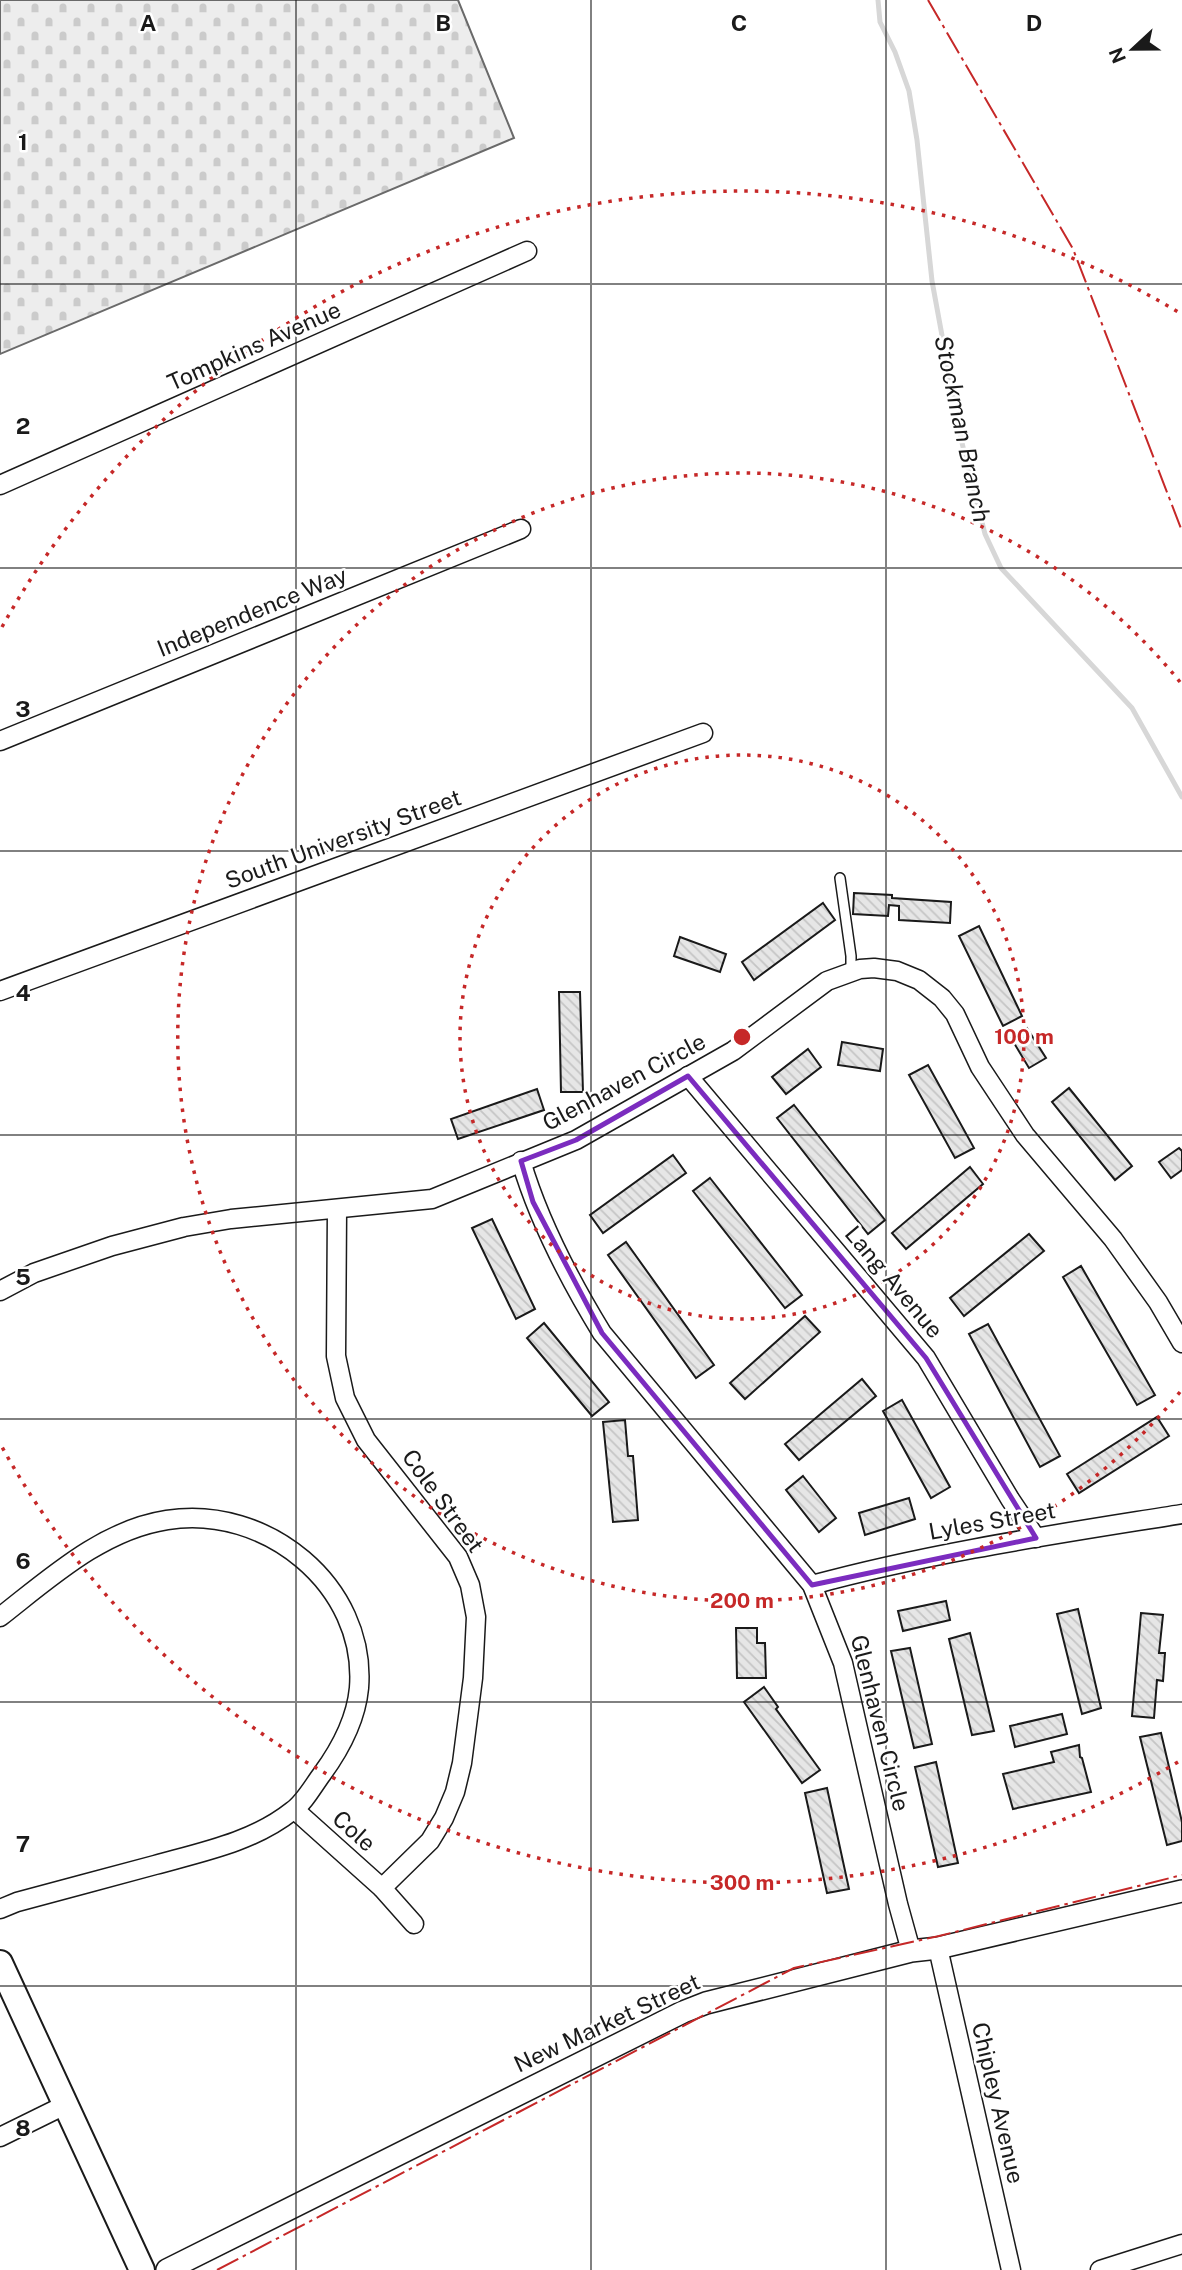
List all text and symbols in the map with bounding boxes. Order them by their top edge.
text: A [140,9,157,36]
text: B [435,9,451,36]
text: C [731,9,747,36]
text: D [1026,9,1042,36]
north arrow [1098,14,1168,84]
text: N [1104,44,1130,66]
text: 1 [18,128,28,155]
street label: Tompkins Avenue [163,295,345,396]
water label: Stockman Branch [929,333,996,525]
text: 2 [16,412,30,439]
street label: Independence Way [153,561,351,662]
text: 3 [15,695,31,722]
street label: South University Street [221,783,465,894]
text: 4 [15,979,31,1006]
text: 100 m [994,1024,1054,1049]
centre of rings [730,1025,754,1049]
street label: Glenhaven Circle [538,1027,710,1136]
street label: Lang Avenue [840,1220,949,1343]
text: 5 [15,1263,31,1290]
street label: Cole Street [397,1444,490,1558]
street label: Lyles Street [926,1496,1057,1545]
text: 6 [15,1547,31,1574]
text: 200 m [710,1588,774,1613]
street label: Glenhaven Circle [846,1632,915,1814]
street label: Cole [327,1804,381,1857]
text: 7 [16,1830,30,1857]
text: 300 m [710,1870,774,1895]
street label: New Market Street [509,1968,704,2077]
street label: Chipley Avenue [967,2020,1030,2186]
text: 8 [15,2114,31,2141]

